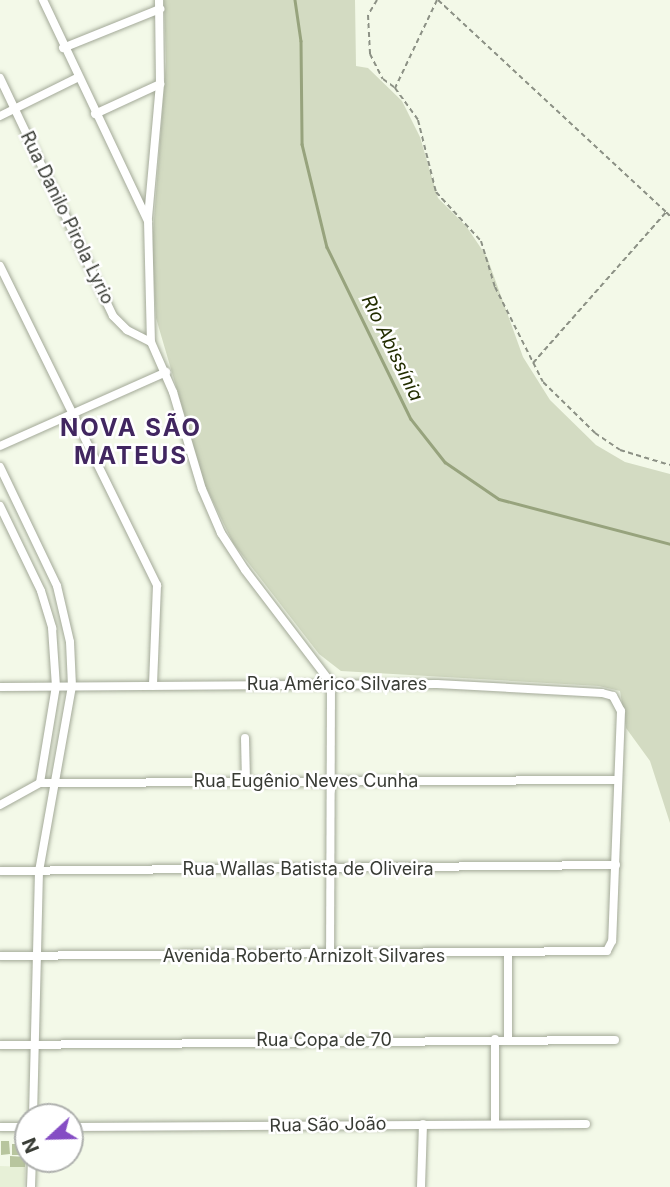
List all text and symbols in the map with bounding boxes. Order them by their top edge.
street label: Rua Danilo Pirola Lyrio [16,128,118,308]
water label: Rio Abissínia [357,291,427,405]
district label: NOVA SÃO MATEUS [61,414,201,470]
street label: Rua Américo Silvares [247,673,427,695]
street label: Rua Eugênio Neves Cunha [194,770,418,792]
street label: Rua Wallas Batista de Oliveira [182,858,434,880]
street label: Avenida Roberto Arnizolt Silvares [163,945,445,967]
street label: Rua Copa de 70 [256,1029,392,1051]
north arrow [14,1103,84,1173]
street label: Rua São João [269,1113,387,1137]
text: N [18,1134,44,1156]

